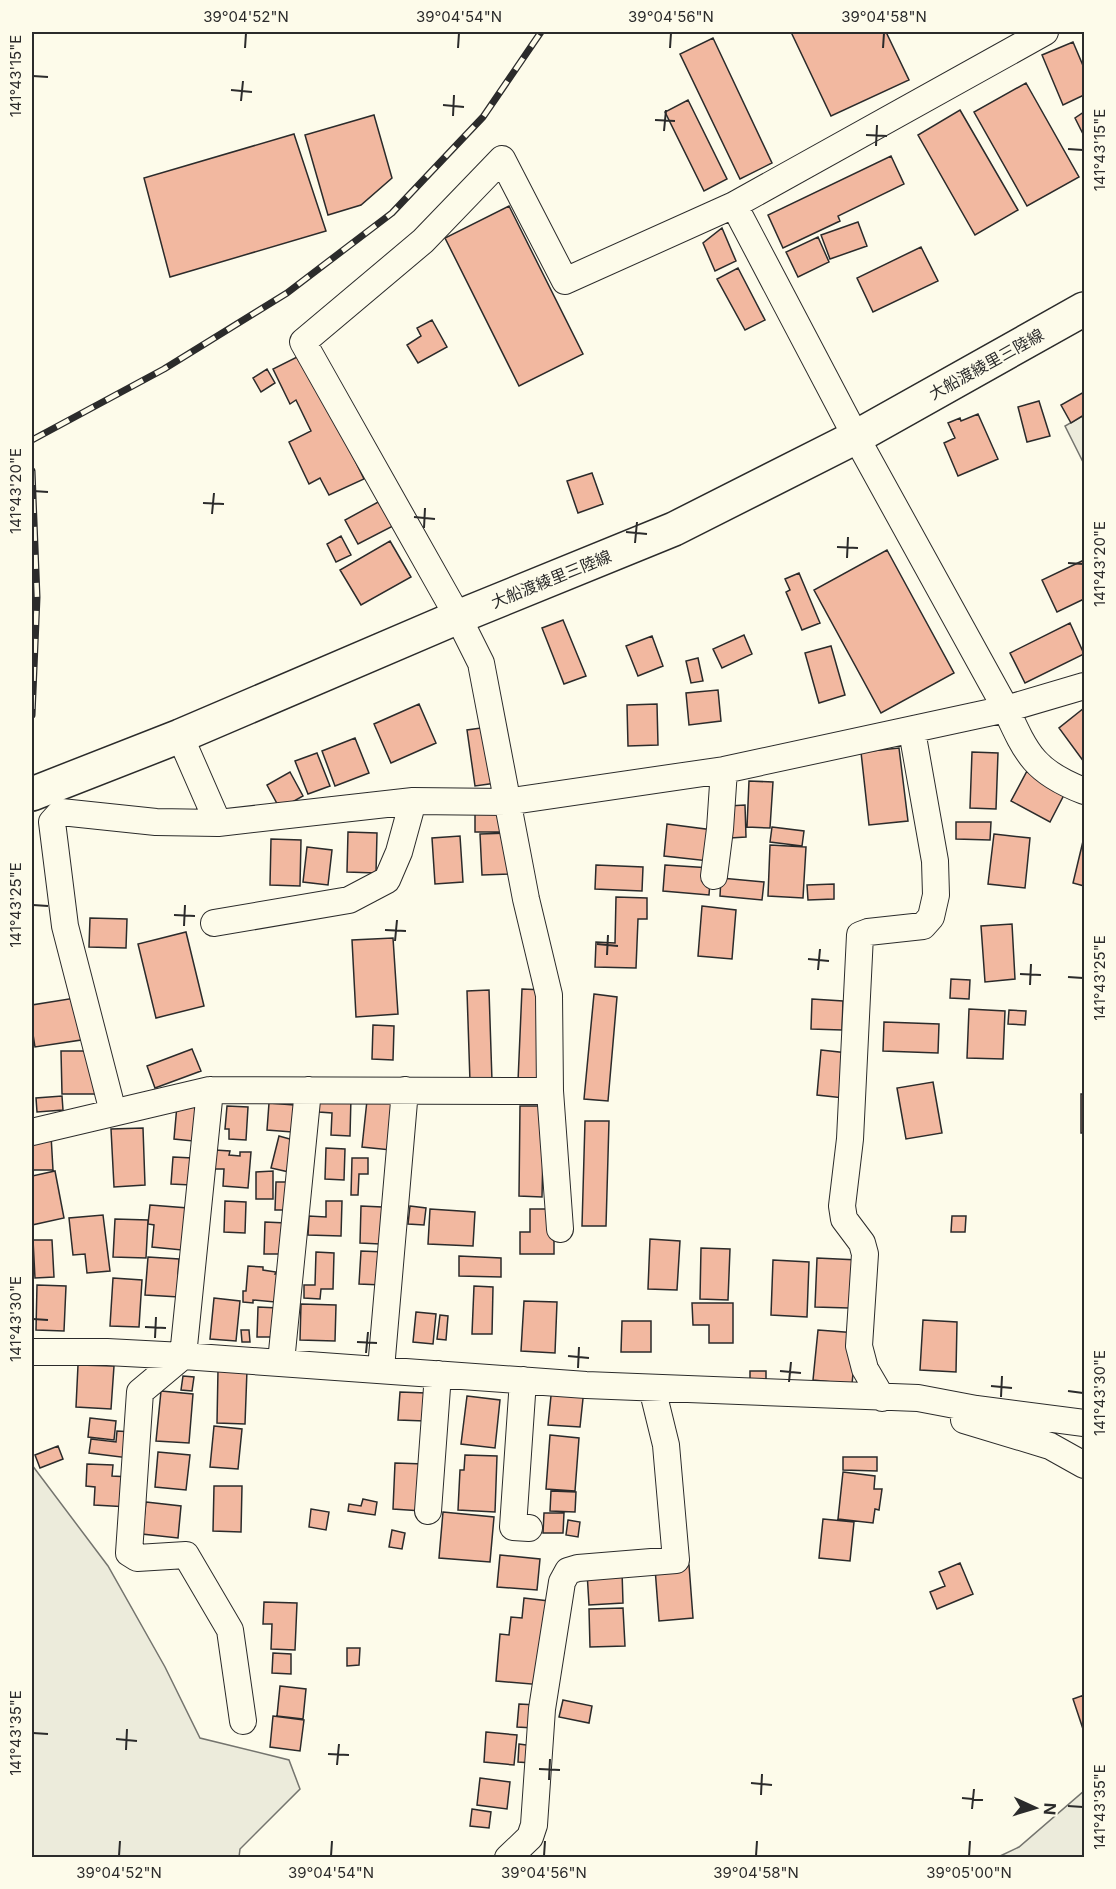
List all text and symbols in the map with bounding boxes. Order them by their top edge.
text: 39°04'52"N [203,7,289,26]
text: 39°04'54"N [416,7,502,26]
text: 39°04'56"N [628,7,714,26]
text: 39°04'58"N [841,7,927,26]
text: 141°43'15"E [6,35,25,117]
text: 141°43'15"E [1090,109,1109,191]
street label: 大船渡綾里三陸線 [925,324,1047,404]
text: 141°43'20"E [6,448,25,534]
text: 141°43'20"E [1090,521,1109,607]
street label: 大船渡綾里三陸線 [488,546,614,612]
text: 141°43'25"E [6,862,25,948]
text: 141°43'25"E [1090,935,1109,1021]
text: 141°43'30"E [6,1276,25,1362]
text: 141°43'30"E [1090,1350,1109,1436]
text: 141°43'35"E [6,1690,25,1776]
text: 141°43'35"E [1090,1764,1109,1850]
north arrow [1005,1778,1065,1838]
text: N [1040,1802,1060,1816]
text: 39°04'52"N [76,1863,162,1882]
text: 39°04'54"N [288,1863,374,1882]
text: 39°04'56"N [501,1863,587,1882]
text: 39°04'58"N [713,1863,799,1882]
text: 39°05'00"N [926,1863,1012,1882]

